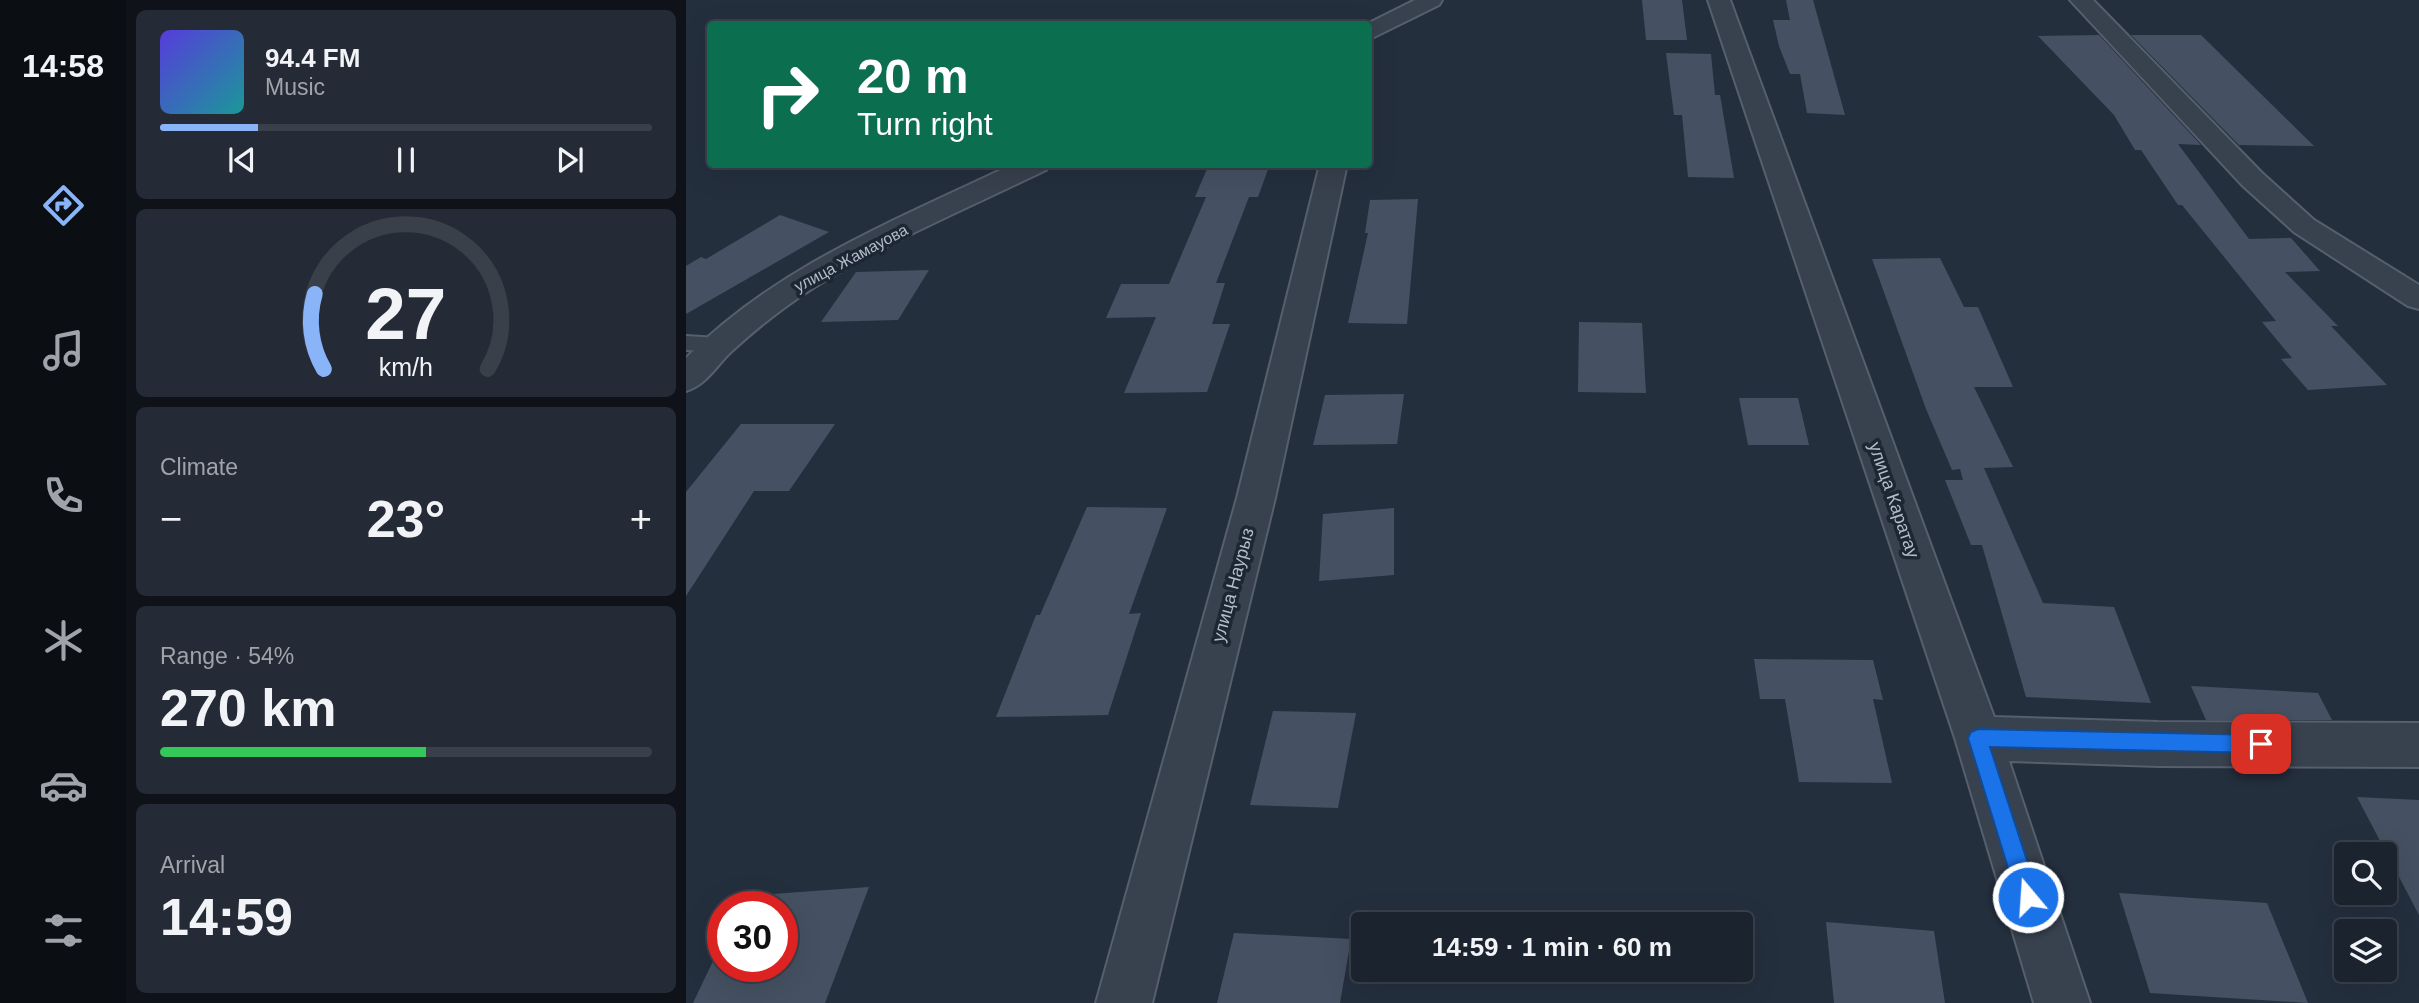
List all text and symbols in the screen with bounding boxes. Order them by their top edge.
text: 94.4 FM [265,43,360,73]
text: 14:58 [22,48,104,84]
icon: right [742,49,833,140]
text: 20 m [857,49,969,103]
text: Music [265,74,325,100]
text: Turn right [857,106,993,142]
icon: previous [223,141,261,179]
icon: pause [387,141,425,179]
icon: next [551,141,589,179]
icon: directions [39,181,88,230]
street label: улица Жамауова [791,221,911,295]
text: 27 [366,273,446,354]
icon: music [39,326,88,375]
text: km/h [379,353,433,381]
street label: улица Каратау [1865,439,1923,561]
text: Climate [160,454,238,480]
icon: phone [39,471,88,520]
text: 23° [367,490,445,548]
text: − [160,498,182,540]
text: + [630,498,652,540]
street label: улица Наурыз [1208,526,1258,644]
icon: climate [39,616,88,665]
text: Range · 54% [160,643,294,669]
text: 270 km [160,679,336,737]
pin [2231,714,2291,774]
icon: arrive [2242,725,2280,763]
icon: car [39,761,88,810]
map controls [2334,842,2397,982]
button: search [2334,842,2397,905]
text: Arrival [160,852,225,878]
position arrow [1991,860,2065,934]
text: 14:59 [160,888,293,946]
speed limit sign: 30 [707,891,798,982]
icon: filters [39,906,88,955]
button: layers [2334,919,2397,982]
text: 14:59 · 1 min · 60 m [1432,932,1672,962]

